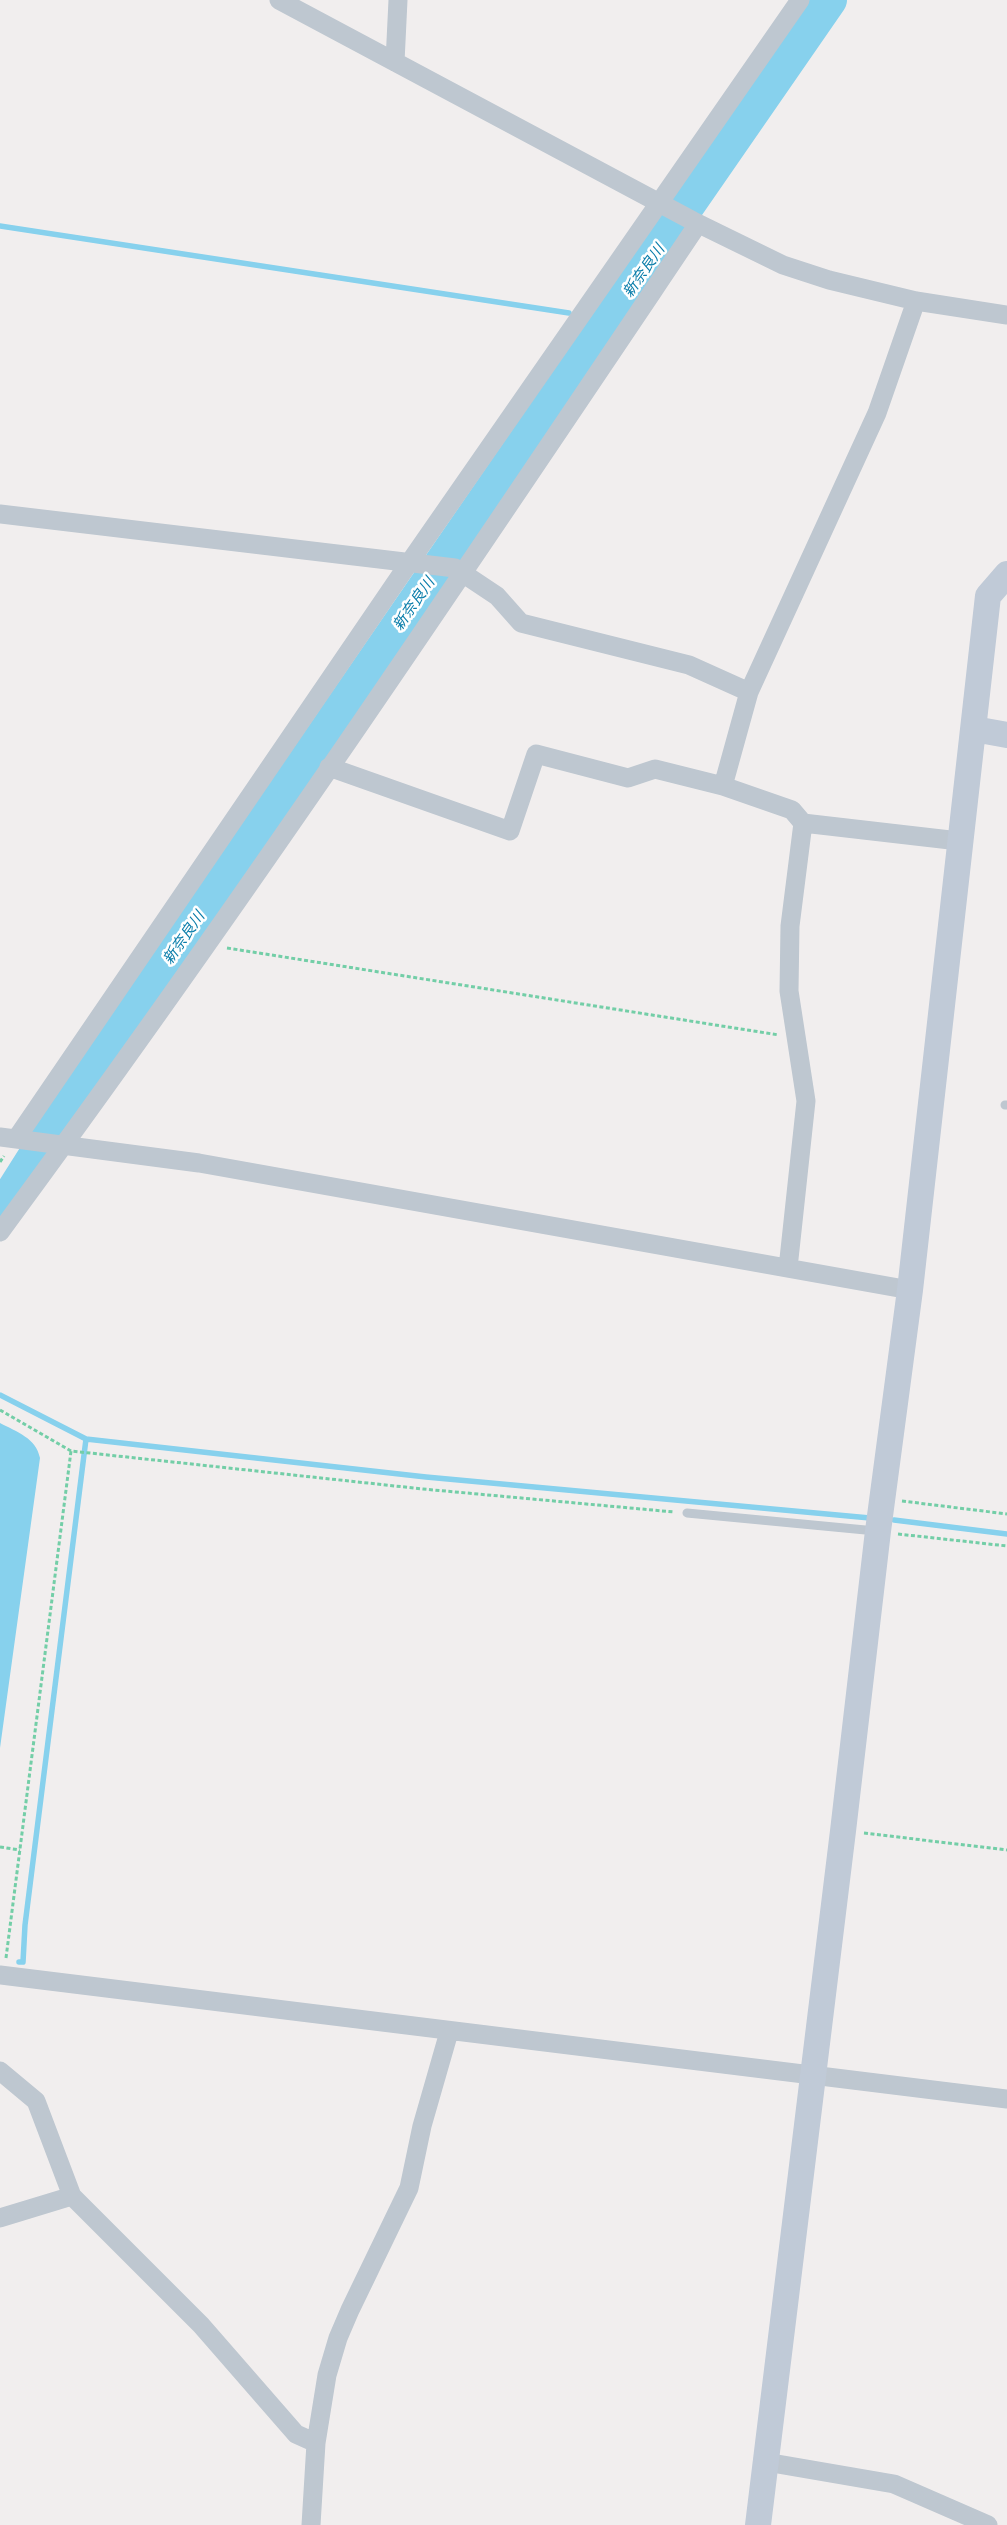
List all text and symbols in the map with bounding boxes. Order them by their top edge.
water label: 新奈良川 [619,241,669,301]
water label: 新奈良川 [389,574,439,634]
water label: 新奈良川 [159,908,209,968]

